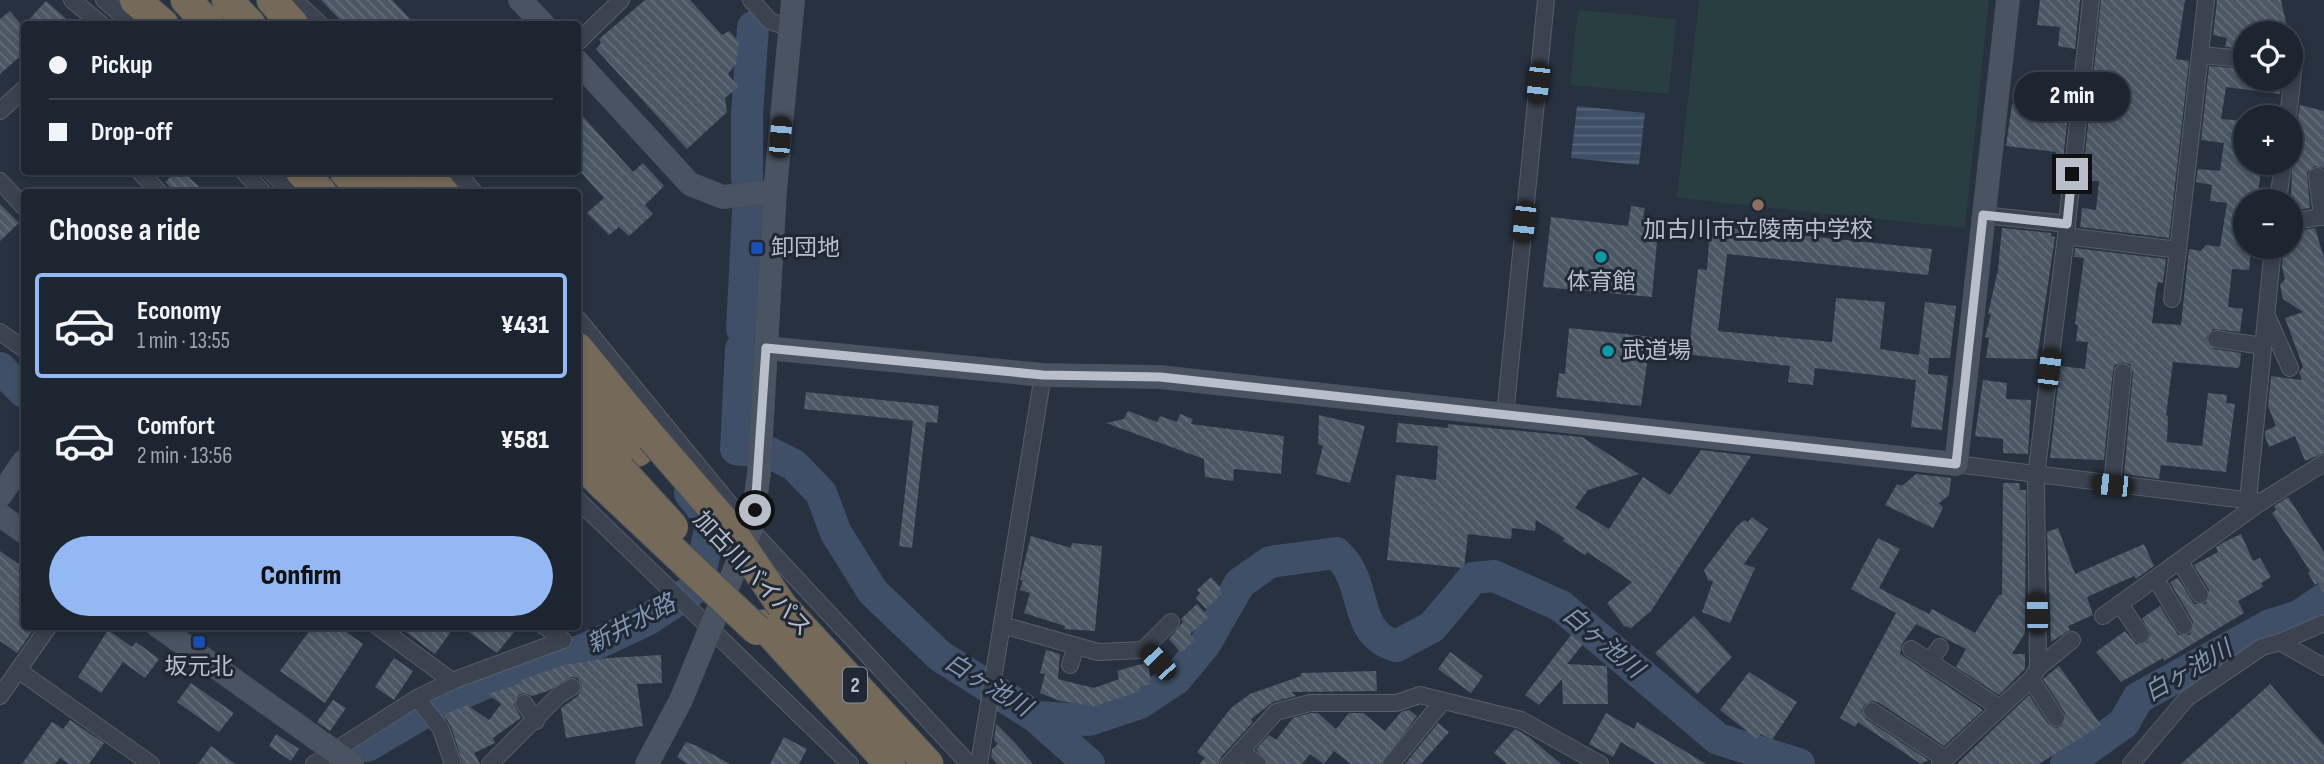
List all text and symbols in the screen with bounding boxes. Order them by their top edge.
map controls [2233,21,2303,259]
button: locate [2233,21,2303,91]
text: Pickup [91,50,153,81]
car [1526,61,1551,105]
callout: 2 min [2014,72,2130,122]
text: 2 min [2050,82,2094,110]
button: + [2233,105,2303,175]
car [768,115,793,159]
text: Drop-off [91,117,172,148]
route end [2056,158,2088,190]
button: − [2233,189,2303,259]
marker: 加古川市立陵南中学校 [1750,197,1766,213]
car [1512,200,1537,244]
text: Choose a ride [49,211,201,250]
place label: 加古川市立陵南中学校 [1643,216,1873,244]
place label: 卸団地 [771,234,840,262]
marker: 卸団地 [749,240,765,256]
marker: 体育館 [1593,249,1609,265]
place label: 体育館 [1567,268,1636,296]
icon: car [53,294,116,357]
text: Economy [137,296,221,327]
text: ¥431 [500,310,549,341]
text: 1 min · 13:55 [137,327,230,355]
place label: 武道場 [1622,337,1691,365]
marker: 武道場 [1600,343,1616,359]
car [2037,347,2062,391]
icon: car [53,409,116,472]
text: Comfort [137,411,215,442]
text: ¥581 [500,425,549,456]
text: 2 min · 13:56 [137,442,232,470]
car [2091,472,2134,498]
route start [739,494,771,526]
street label: 加古川バイパス [687,506,817,642]
button: Confirm [49,536,553,616]
water label: 新井水路 [582,588,682,659]
car [2027,592,2048,634]
water label: 白ヶ池川 [1557,600,1651,686]
water label: 白ヶ池川 [2139,633,2239,708]
marker: 坂元北 [191,634,207,650]
car [1136,639,1181,685]
water label: 白ヶ池川 [940,647,1039,724]
place label: 坂元北 [165,653,234,681]
road number: 2 [843,668,867,702]

